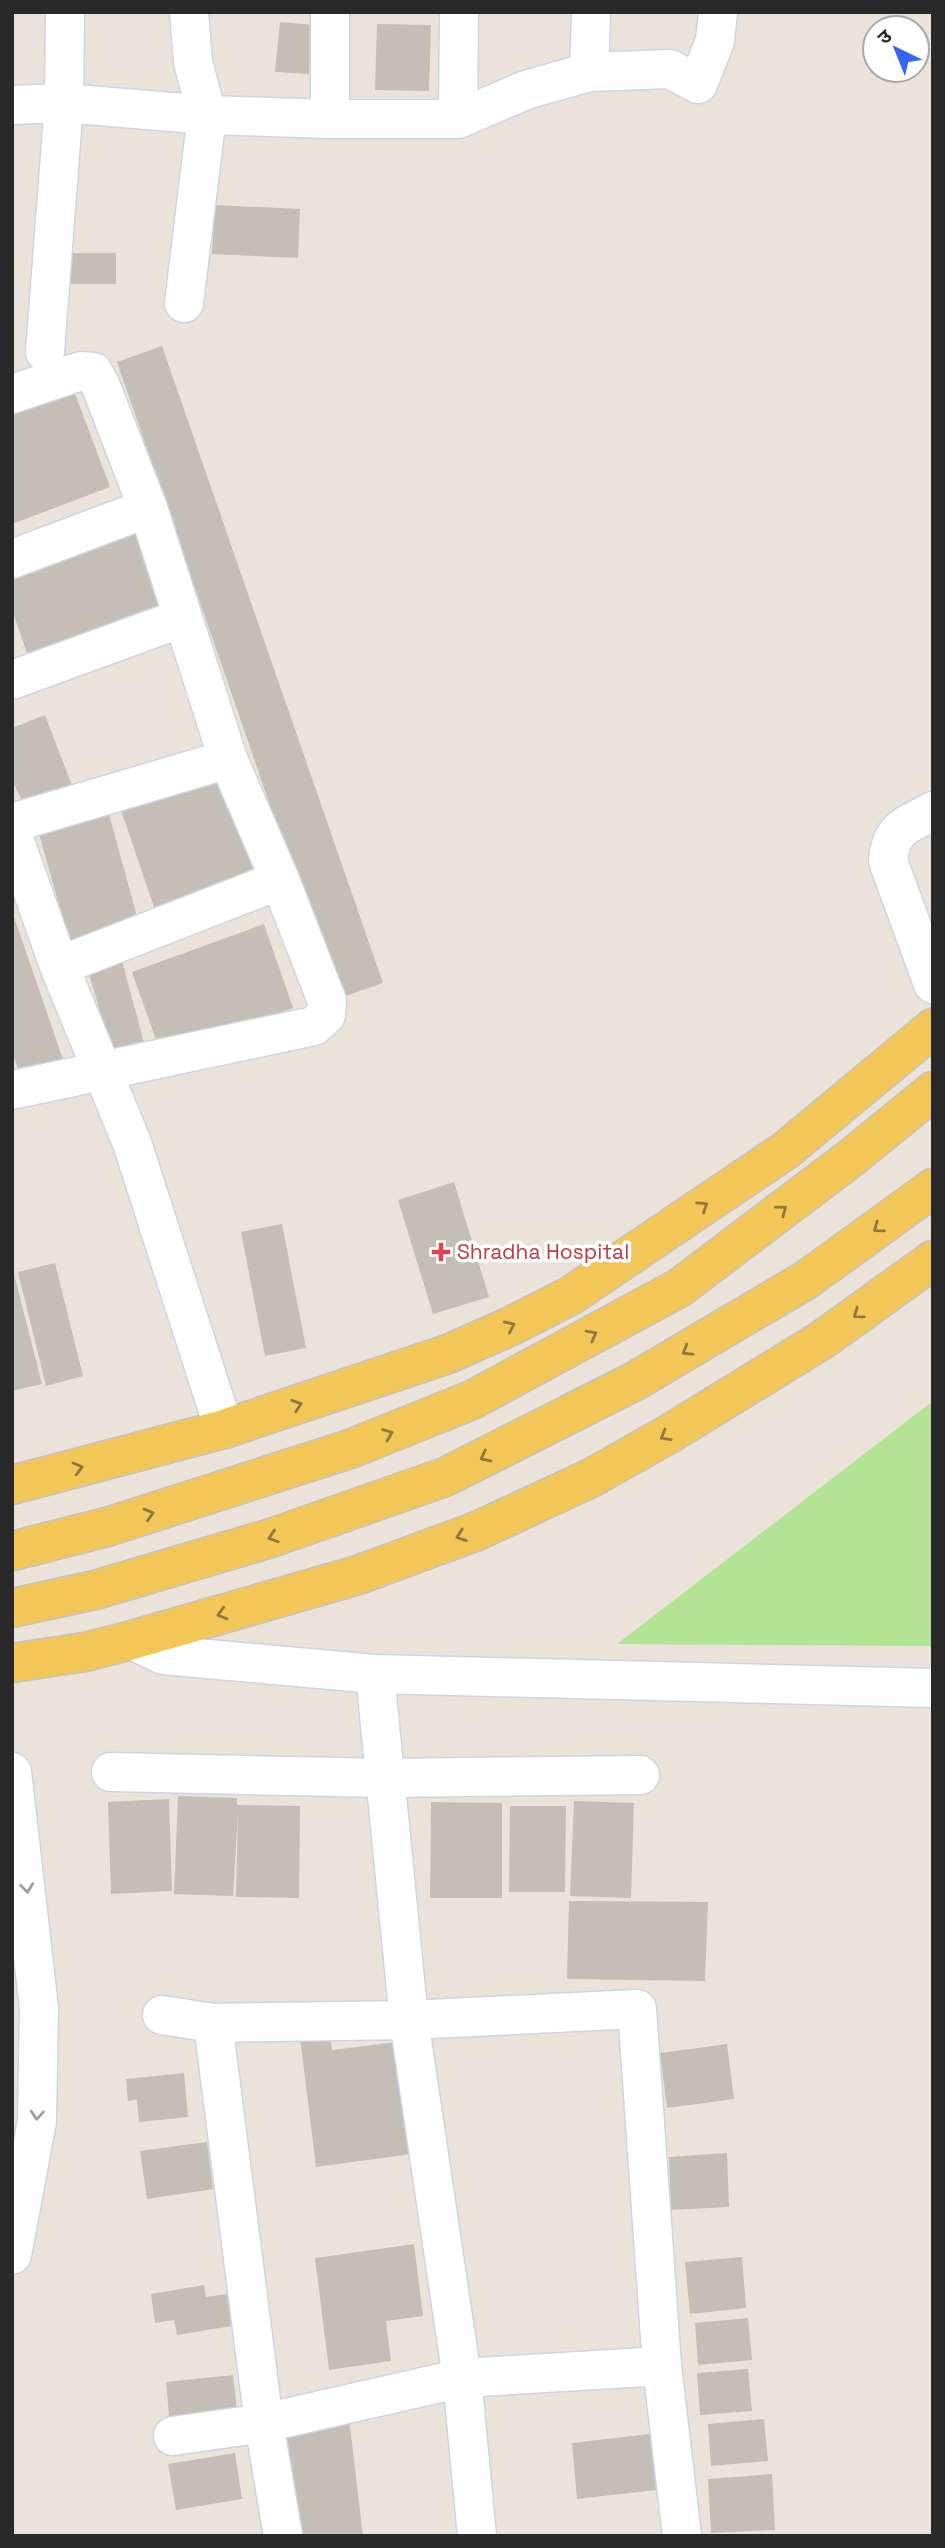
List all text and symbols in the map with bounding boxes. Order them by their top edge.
north arrow [861,14,931,84]
text: उ [872,23,898,50]
one-way arrow [695,1202,708,1215]
one-way arrow [774,1206,787,1219]
one-way arrow [873,1220,886,1232]
place label: Shradha Hospital [457,1238,629,1265]
marker: Shradha Hospital [431,1242,451,1262]
one-way arrow [853,1306,865,1319]
one-way arrow [503,1320,515,1334]
one-way arrow [585,1330,598,1343]
one-way arrow [681,1343,694,1356]
one-way arrow [290,1399,302,1413]
one-way arrow [381,1428,393,1442]
one-way arrow [660,1428,673,1441]
one-way arrow [480,1448,492,1462]
one-way arrow [72,1462,84,1476]
one-way arrow [143,1507,155,1522]
one-way arrow [456,1528,468,1542]
one-way arrow [267,1529,279,1543]
one-way arrow [216,1606,228,1620]
one-way arrow [19,1882,34,1894]
one-way arrow [30,2110,45,2121]

